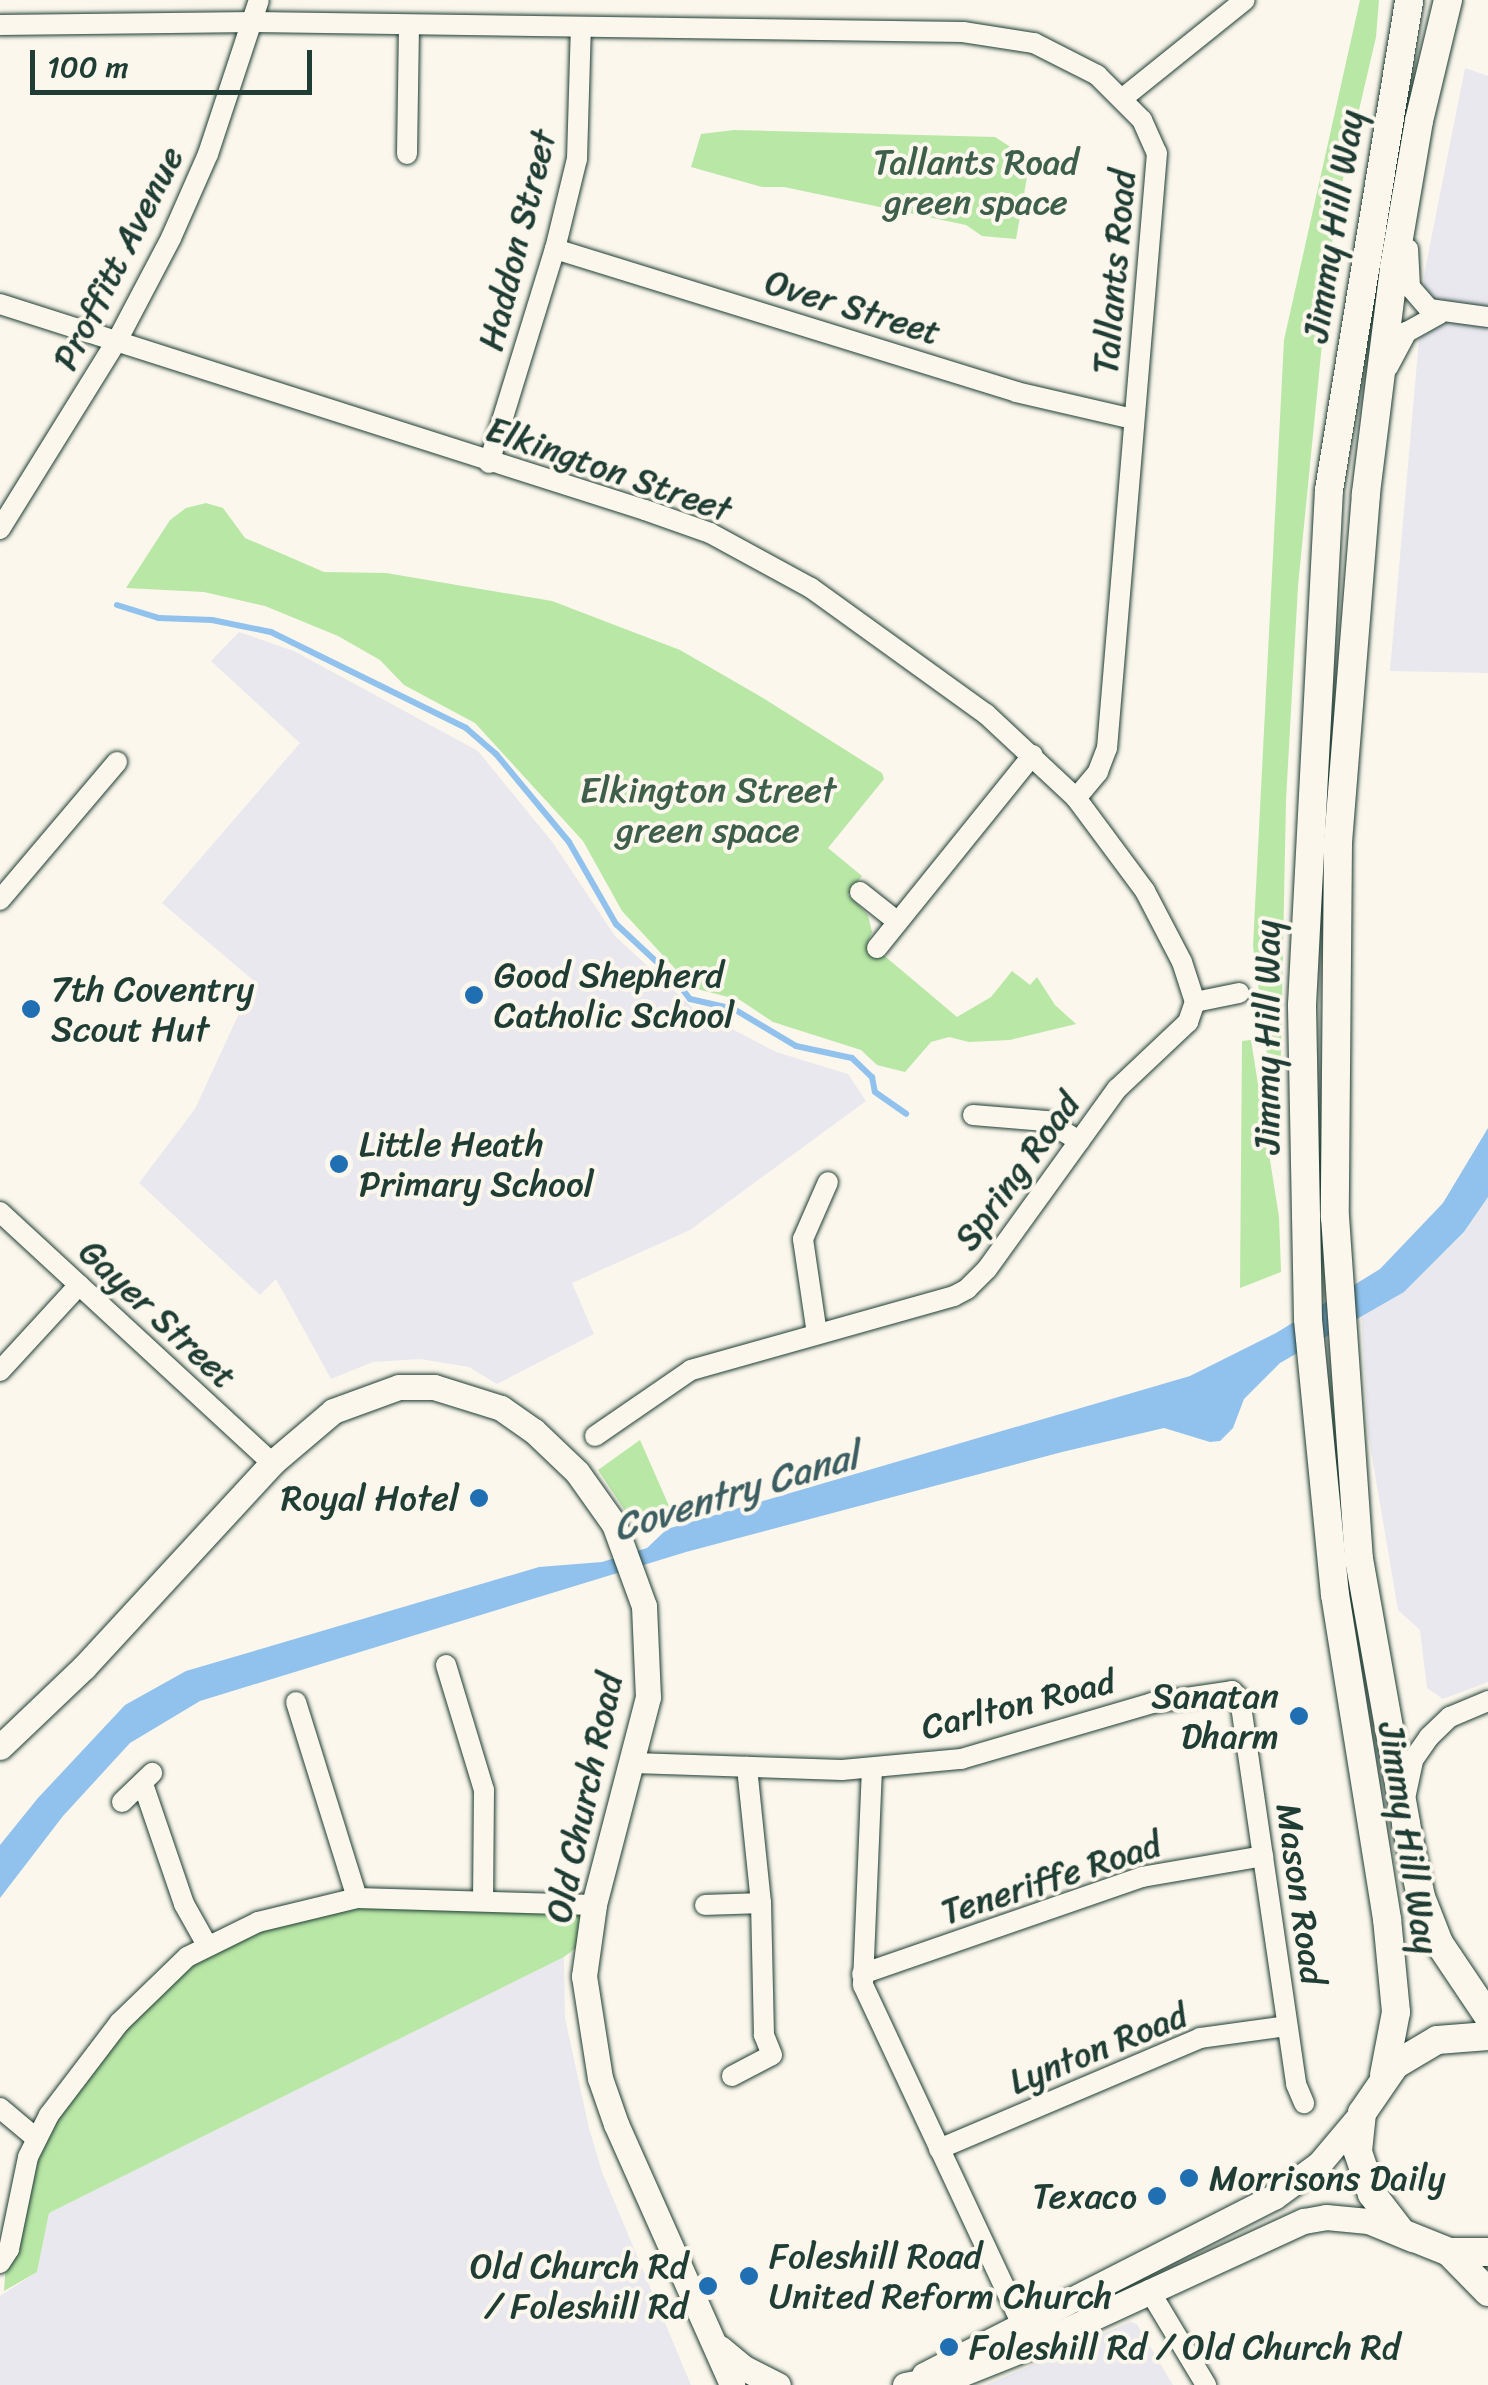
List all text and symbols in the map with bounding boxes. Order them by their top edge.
scale bar [35,30,318,92]
text: 100 m [47,40,129,94]
street label: Jimmy Hill Way [1294,108,1372,344]
street label: Haddon Street [469,125,565,355]
street label: Proffitt Avenue [44,140,192,376]
park label: Tallants Road green space [873,141,1079,223]
street label: Tallants Road [1084,168,1144,376]
street label: Over Street [760,260,946,354]
street label: Elkington Street [481,407,737,531]
park label: Elkington Street green space [579,769,837,851]
street label: Jimmy Hill Way [1246,920,1288,1154]
place label: Good Shepherd Catholic School [494,954,734,1036]
place label: 7th Coventry Scout Hut [51,968,253,1050]
marker: Good Shepherd Catholic School [463,984,485,1006]
marker: 7th Coventry Scout Hut [20,998,42,1020]
street label: Spring Road [946,1084,1088,1258]
place label: Little Heath Primary School [359,1123,594,1205]
marker: Little Heath Primary School [328,1153,350,1175]
street label: Gayer Street [70,1230,246,1398]
water label: Coventry Canal [608,1433,864,1551]
place label: Royal Hotel [279,1477,459,1519]
marker: Royal Hotel [468,1487,490,1509]
street label: Carlton Road [917,1660,1119,1748]
street label: Old Church Road [537,1670,631,1926]
place label: Sanatan Dharm [1151,1675,1279,1757]
marker: Sanatan Dharm [1288,1705,1310,1727]
street label: Jimmy Hill Way [1370,1720,1448,1956]
street label: Mason Road [1267,1800,1335,1988]
street label: Teneriffe Road [936,1823,1166,1933]
street label: Lynton Road [1003,1993,1193,2103]
place label: Morrisons Daily [1209,2157,1446,2199]
marker: Morrisons Daily [1178,2167,1200,2189]
place label: Texaco [1032,2175,1137,2217]
marker: Texaco [1146,2185,1168,2207]
place label: Foleshill Road United Reform Church [769,2235,1113,2317]
place label: Old Church Rd / Foleshill Rd [470,2245,688,2327]
marker: Foleshill Road United Reform Church [738,2265,760,2287]
marker: Old Church Rd / Foleshill Rd [697,2275,719,2297]
place label: Foleshill Rd / Old Church Rd [969,2326,1400,2368]
marker: Foleshill Rd / Old Church Rd [938,2336,960,2358]

